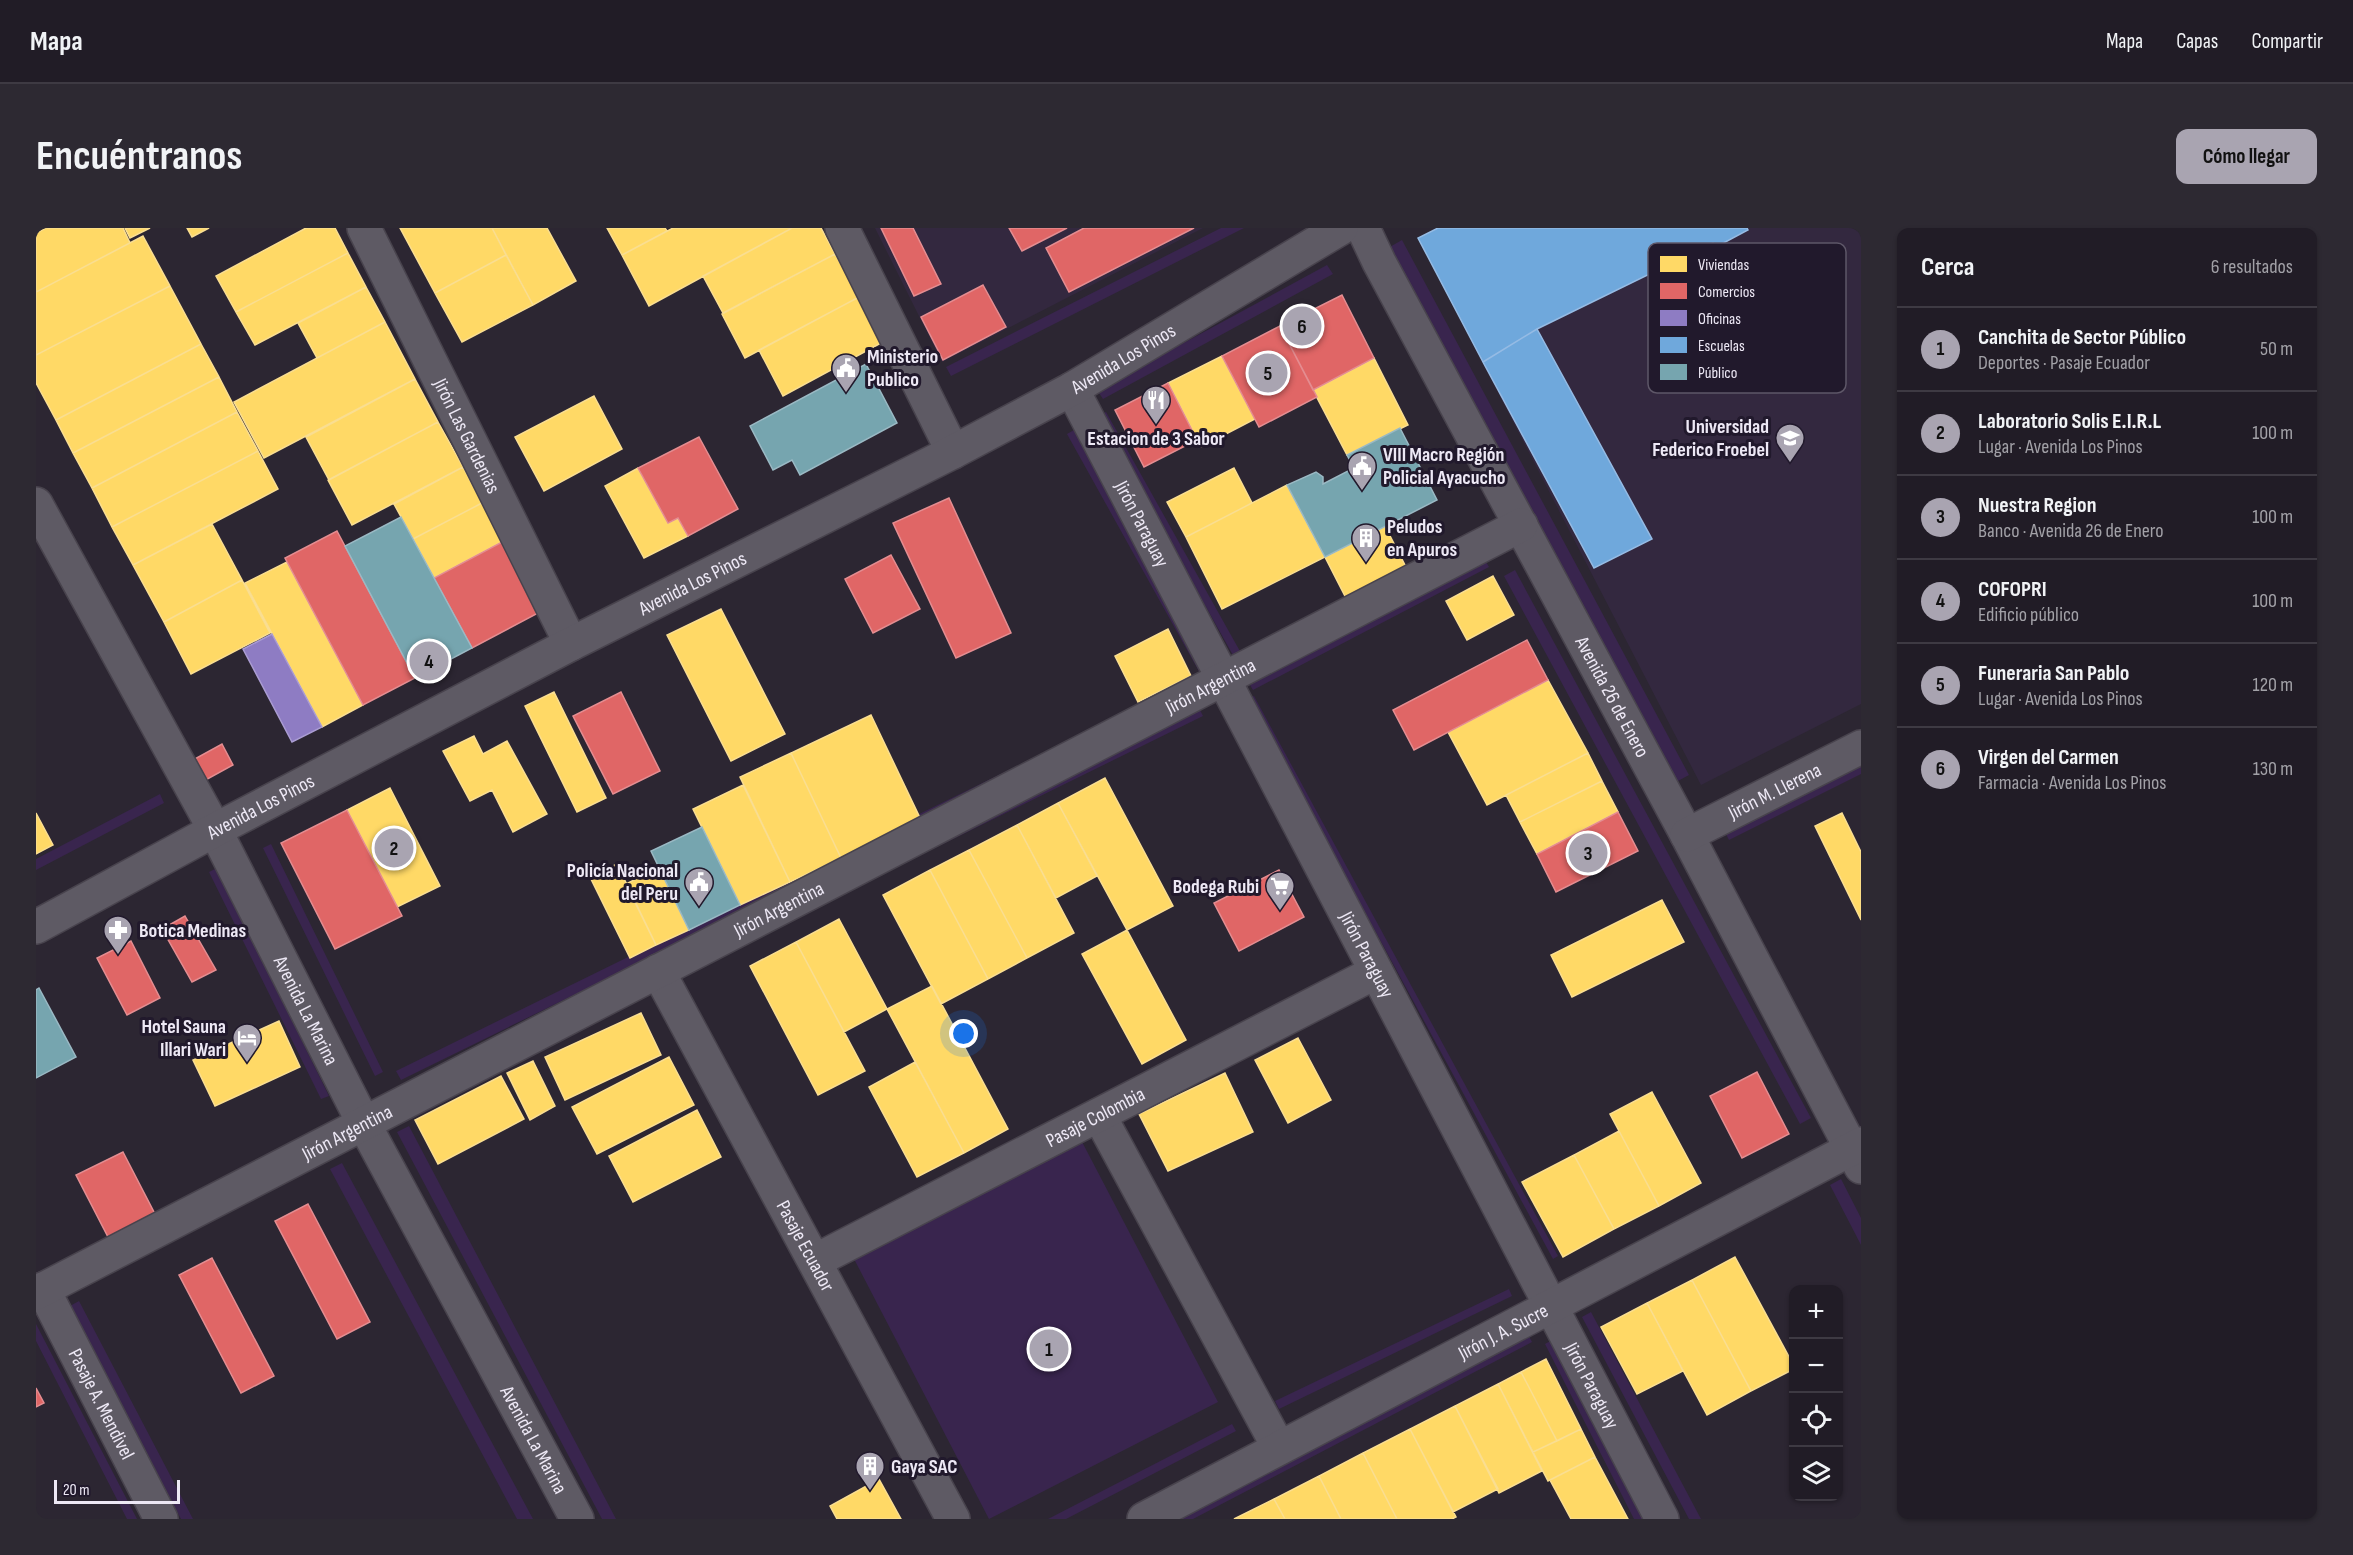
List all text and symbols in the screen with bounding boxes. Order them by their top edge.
text: Mapa [30,25,83,58]
text: Mapa [2106,29,2143,54]
text: Capas [2176,29,2218,54]
text: Compartir [2251,29,2323,54]
button: Cómo llegar [2176,129,2317,184]
text: Encuéntranos [36,131,242,182]
legend [1648,243,1846,393]
text: Cerca [1921,252,1974,283]
text: 6 resultados [2211,255,2293,279]
text: Viviendas [1698,256,1749,275]
text: Comercios [1698,283,1755,302]
pin: 6 [1282,304,1322,348]
text: Oficinas [1698,310,1741,329]
street label: Avenida Los Pinos [1066,319,1180,400]
text: Canchita de Sector Público [1978,324,2186,351]
text: Escuelas [1698,337,1745,356]
text: 1 [1937,337,1944,361]
text: 50 m [2260,337,2293,361]
place label: Ministerio Publico [867,345,938,392]
pin: 5 [1248,350,1288,396]
text: Deportes · Pasaje Ecuador [1978,351,2150,375]
public building icon: Ministerio Publico [830,352,862,394]
text: Público [1698,364,1737,383]
street label: Jirón Las Gardenias [427,374,505,498]
restaurant icon: Estacion de 3 Sabor [1140,384,1172,426]
text: Laboratorio Solis E.I.R.L [1978,408,2161,435]
place label: Universidad Federico Froebel [1652,415,1769,462]
text: 2 [1936,421,1945,445]
text: 100 m [2252,421,2293,445]
school or university icon: Universidad Federico Froebel [1774,422,1806,464]
place label: Estacion de 3 Sabor [1087,427,1225,451]
text: Lugar · Avenida Los Pinos [1978,435,2143,459]
place label: VIII Macro Región Policial Ayacucho [1383,443,1506,490]
public building icon: VIII Macro Región Policial Ayacucho [1346,450,1378,492]
street label: Jirón Paraguay [1109,476,1174,572]
text: Nuestra Region [1978,492,2096,519]
text: 3 [1936,505,1945,529]
text: 100 m [2252,505,2293,529]
place label: Peludos en Apuros [1387,515,1457,562]
text: Banco · Avenida 26 de Enero [1978,519,2164,543]
building icon: Peludos en Apuros [1350,522,1382,564]
street label: Avenida Los Pinos [634,547,751,622]
text: COFOPRI [1978,576,2047,603]
text: 4 [1936,589,1945,613]
text: 100 m [2252,589,2293,613]
text: Edificio público [1978,603,2079,627]
street label: Avenida 26 de Enero [1569,632,1654,762]
pin: 4 [410,638,448,684]
street label: Jirón Argentina [1161,653,1260,720]
text: Funeraria San Pablo [1978,660,2129,687]
text: 5 [1936,673,1945,697]
text: 120 m [2253,673,2293,697]
text: Lugar · Avenida Los Pinos [1978,687,2143,711]
text: Virgen del Carmen [1978,744,2119,771]
text: 6 [1936,757,1945,781]
text: 130 m [2253,757,2293,781]
street label: Jirón M. Llerena [1723,758,1825,826]
street label: Avenida Los Pinos [202,769,319,845]
text: Farmacia · Avenida Los Pinos [1978,771,2166,795]
pin: 2 [374,826,414,870]
pin: 3 [1568,830,1608,876]
place label: Policía Nacional del Peru [567,859,678,906]
public building icon: Policía Nacional del Peru [683,866,715,908]
supermarket icon: Bodega Rubi [1264,870,1296,912]
place label: Bodega Rubi [1173,875,1259,899]
street label: Jirón Argentina [729,877,828,944]
street label: Jirón Paraguay [1334,907,1399,1002]
pharmacy icon: Botica Medinas [102,914,134,956]
place label: Botica Medinas [139,919,247,943]
street label: Avenida La Marina [267,951,343,1069]
place label: Hotel Sauna Illari Wari [141,1015,226,1062]
your location [949,1019,978,1048]
hotel icon: Hotel Sauna Illari Wari [231,1022,263,1064]
street label: Pasaje Colombia [1042,1082,1149,1153]
street label: Jirón Argentina [297,1100,396,1167]
street label: Pasaje Ecuador [771,1196,839,1296]
map controls [1789,1285,1843,1501]
button: + [1789,1285,1843,1339]
street label: Jirón J. A. Sucre [1453,1299,1552,1366]
pin: 1 [1030,1326,1068,1372]
street label: Jirón Paraguay [1558,1338,1624,1433]
button: − [1789,1339,1843,1393]
street label: Pasaje A. Mendivel [63,1345,139,1464]
street label: Avenida La Marina [494,1381,572,1498]
button: locate [1789,1393,1843,1447]
button: layers [1789,1447,1843,1501]
building icon: Gaya SAC [854,1450,886,1492]
place label: Gaya SAC [891,1455,957,1479]
scale bar [54,1477,180,1504]
text: 20 m [63,1481,90,1500]

